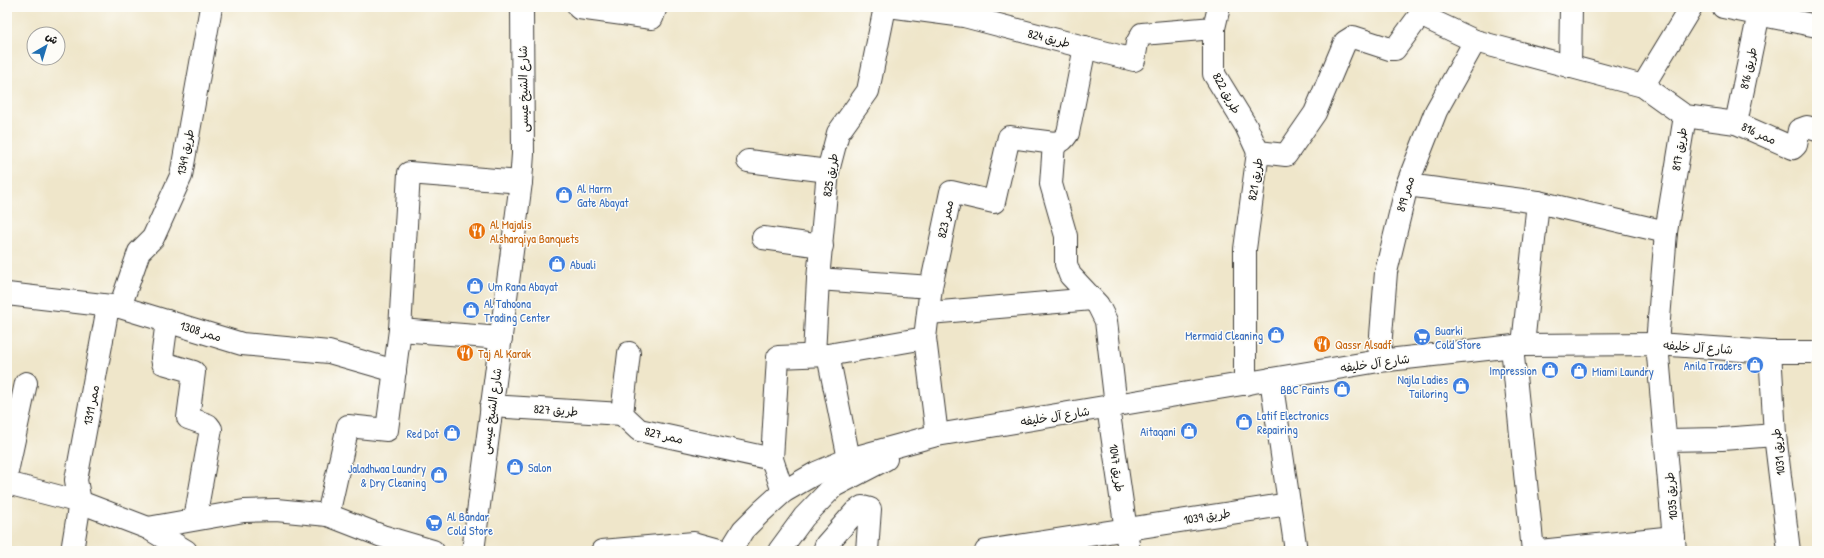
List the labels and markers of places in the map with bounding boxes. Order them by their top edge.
place label: Al Harm Gate Abayat [577,180,629,211]
shop icon: Al Harm Gate Abayat [554,185,574,205]
place label: Al Majalis Alsharqiya Banquets [490,216,579,247]
restaurant icon: Al Majalis Alsharqiya Banquets [467,221,487,241]
shop icon: Abuali [547,254,567,274]
place label: Abuali [570,256,596,273]
shop icon: Um Rana Abayat [465,276,485,296]
place label: Um Rana Abayat [488,278,559,295]
place label: Al Tahoona Trading Center [484,295,551,326]
shop icon: Al Tahoona Trading Center [461,300,481,320]
place label: Buarki Cold Store [1435,322,1481,353]
shop icon: Mermaid Cleaning [1266,325,1286,345]
place label: Mermaid Cleaning [1185,327,1263,344]
supermarket icon: Buarki Cold Store [1412,327,1432,347]
restaurant icon: Qassr Alsadf [1312,334,1332,354]
place label: Qassr Alsadf [1335,336,1392,353]
restaurant icon: Taj Al Karak [455,343,475,363]
place label: Taj Al Karak [478,345,531,362]
shop icon: Anila Traders [1745,355,1765,375]
place label: Anila Traders [1684,357,1742,374]
shop icon: Impression [1540,360,1560,380]
shop icon: Miami Laundry [1569,361,1589,381]
place label: Impression [1489,362,1537,379]
place label: Miami Laundry [1592,363,1654,380]
place label: Najla Ladies Tailoring [1398,371,1448,402]
shop icon: Najla Ladies Tailoring [1451,376,1471,396]
shop icon: BBC Paints [1332,379,1352,399]
place label: BBC Paints [1280,381,1329,398]
place label: Latif Electronics Repairing [1257,407,1329,438]
shop icon: Latif Electronics Repairing [1234,412,1254,432]
shop icon: Aitaqani [1179,421,1199,441]
shop icon: Red Dot [442,423,462,443]
place label: Aitaqani [1140,423,1176,440]
place label: Red Dot [407,425,440,442]
shop icon: Salon [505,457,525,477]
place label: Salon [528,459,552,476]
place label: Jaladhwaa Laundry & Dry Cleaning [348,460,426,491]
shop icon: Jaladhwaa Laundry & Dry Cleaning [429,465,449,485]
place label: Al Bandar Cold Store [447,508,493,539]
supermarket icon: Al Bandar Cold Store [424,513,444,533]

